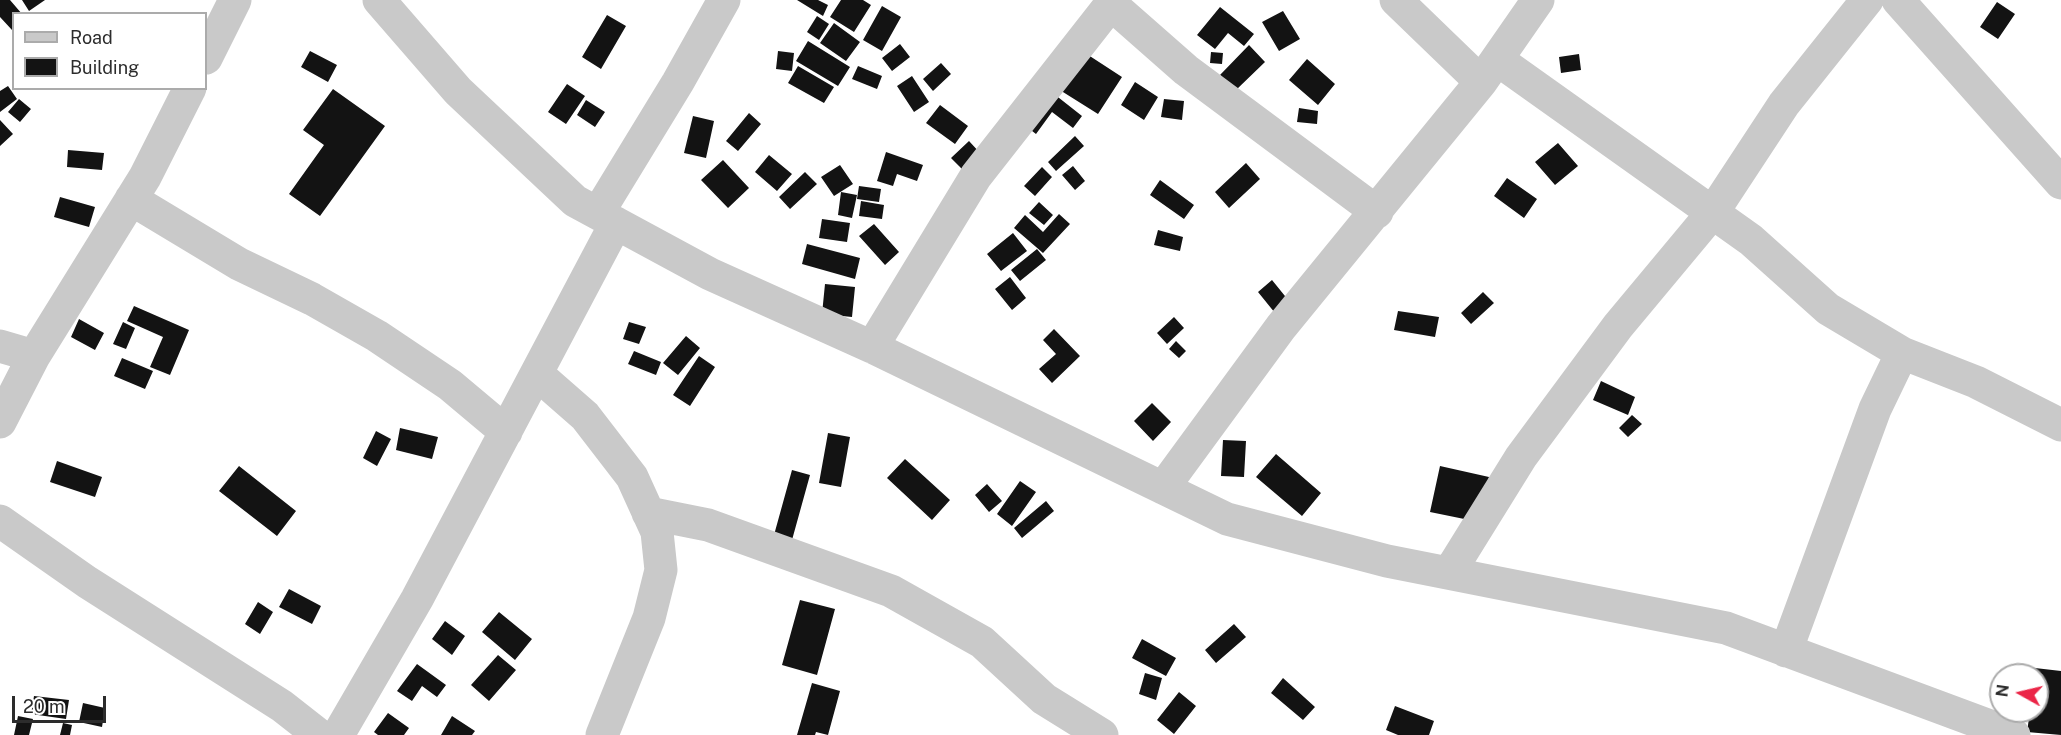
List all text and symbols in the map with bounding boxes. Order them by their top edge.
legend [12,12,207,90]
text: Road [70,27,113,48]
text: Building [70,57,139,78]
north arrow [1989,663,2049,723]
text: N [1992,683,2013,698]
scale bar [15,684,110,722]
text: 20 m [23,696,65,717]

